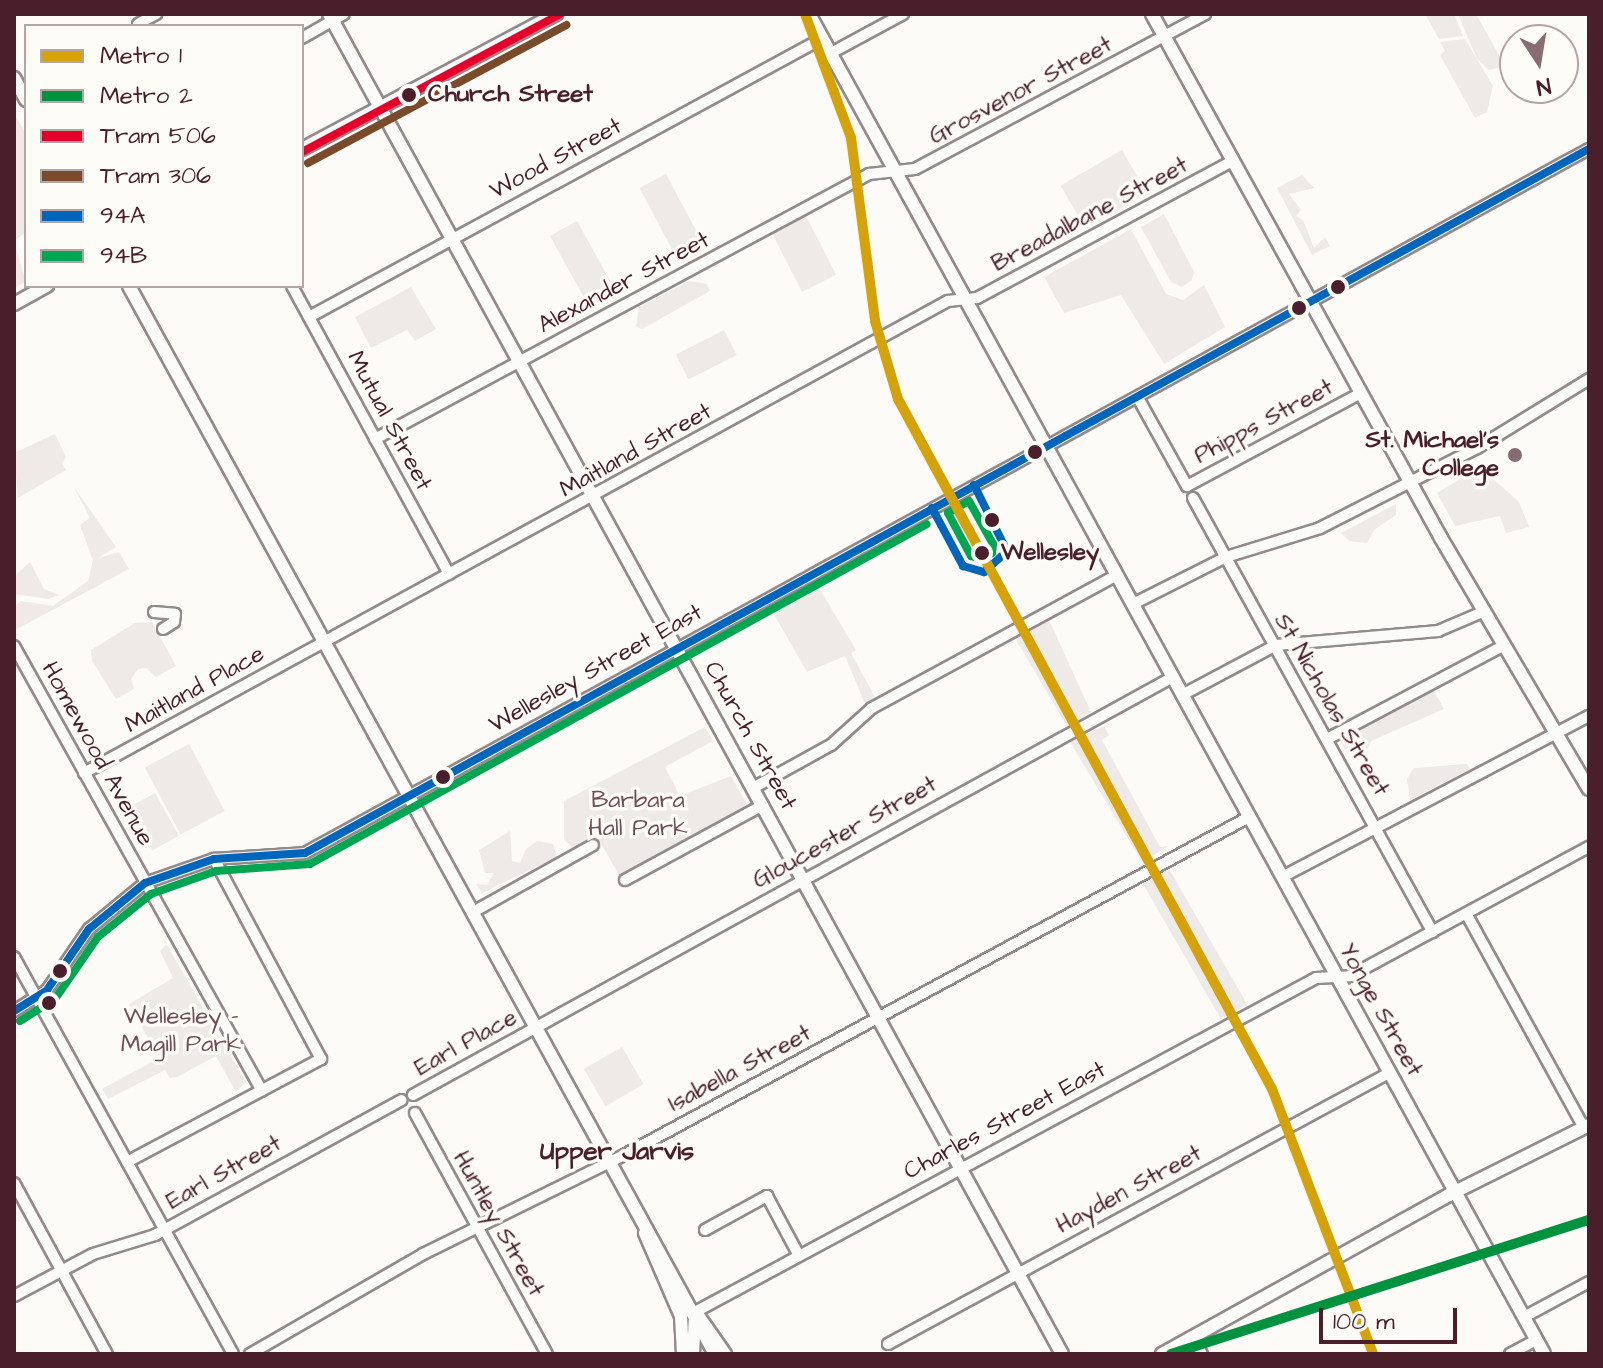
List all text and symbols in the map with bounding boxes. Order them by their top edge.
legend [24,24,304,288]
north arrow [1499,24,1579,104]
street label: Grosvenor Street [925,31,1117,151]
text: Metro 1 [100,39,182,73]
text: N [1534,69,1554,103]
text: Metro 2 [100,79,193,113]
place label: Church Street [428,81,593,109]
marker: Church Street [397,83,421,107]
street label: Wood Street [485,112,627,206]
text: Tram 506 [100,119,216,153]
street label: Breadalbane Street [987,151,1193,279]
text: Tram 306 [100,159,211,193]
text: 94A [100,199,145,233]
street label: Alexander Street [533,226,715,340]
text: 94B [100,239,147,273]
unlabelled marker [1330,279,1346,295]
unlabelled marker [1291,300,1307,316]
street label: Mutual Street [340,346,438,496]
street label: Phipps Street [1190,373,1338,471]
street label: Maitland Street [555,397,717,505]
place label: St. Michael's College [1365,427,1499,483]
unlabelled marker [1027,444,1043,460]
marker: St. Michael's College [1506,446,1524,464]
unlabelled marker [984,512,1000,528]
place label: Wellesley [1001,539,1099,567]
marker: Wellesley [970,541,994,565]
street label: Wellesley Street East [484,598,708,740]
street label: St Nicholas Street [1267,609,1395,801]
street label: Maitland Place [120,640,270,740]
street label: Homewood Avenue [34,657,160,851]
street label: Church Street [697,657,803,815]
unlabelled marker [435,769,451,785]
street label: Gloucester Street [748,771,942,895]
park label: Barbara Hall Park [588,787,688,843]
street label: Yonge Street [1332,939,1428,1081]
unlabelled marker [52,963,68,979]
unlabelled marker [41,995,57,1011]
park label: Wellesley - Magill Park [121,1003,241,1059]
street label: Earl Place [410,1003,522,1083]
street label: Isabella Street [664,1019,816,1119]
street label: Charles Street East [899,1056,1111,1186]
street label: Earl Street [161,1130,287,1216]
district label: Upper Jarvis [540,1136,694,1168]
street label: Hayden Street [1051,1140,1207,1240]
street label: Huntley Street [446,1146,550,1302]
scale bar [1323,1292,1461,1342]
text: 100 m [1333,1305,1395,1339]

